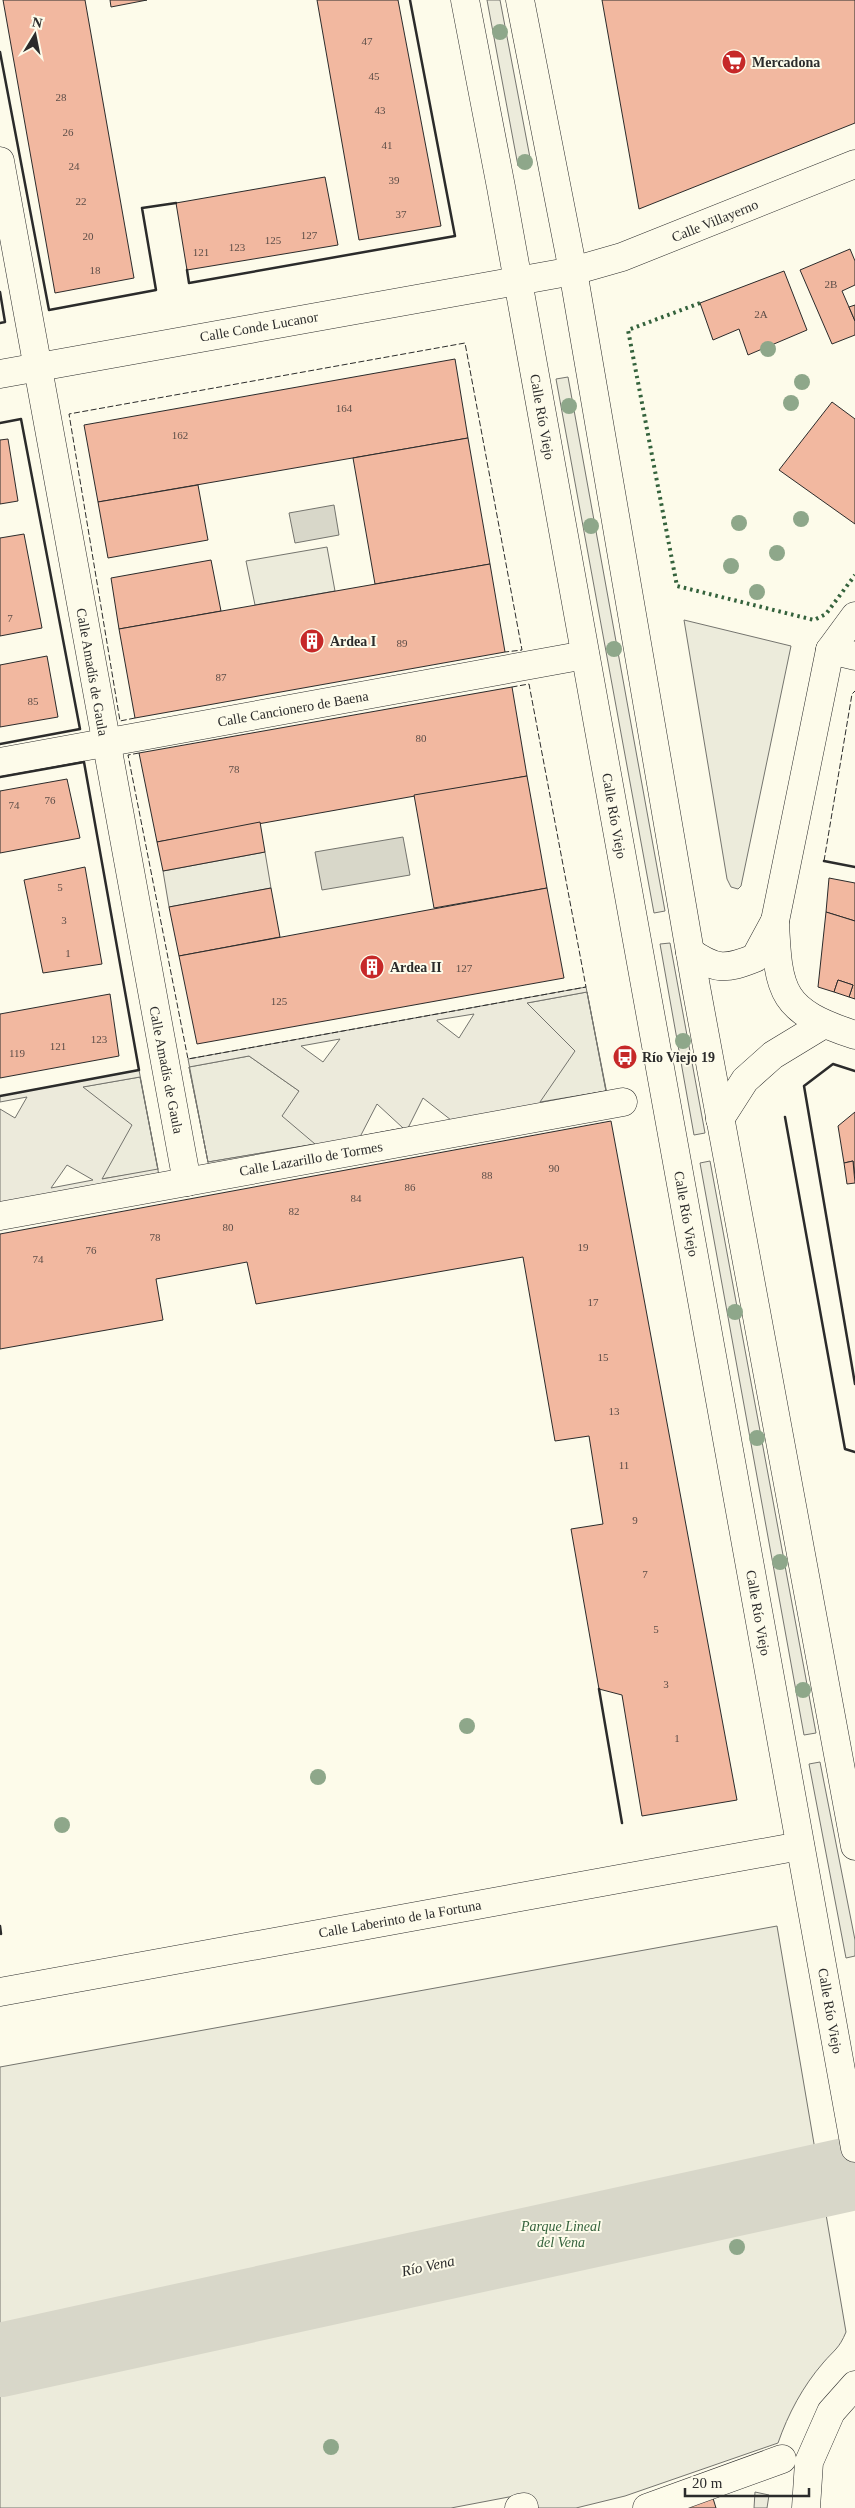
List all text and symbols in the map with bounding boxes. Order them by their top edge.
north arrow [10,10,60,60]
text: N [31,14,43,31]
house number: 47 [362,35,373,47]
supermarket icon: Mercadona [721,49,747,75]
place label: Mercadona [752,55,820,70]
house number: 45 [369,70,380,82]
house number: 28 [56,91,67,103]
house number: 43 [375,104,386,116]
house number: 26 [63,126,74,138]
house number: 41 [382,139,393,151]
house number: 24 [69,160,80,172]
house number: 39 [389,174,400,186]
house number: 22 [76,195,87,207]
street label: Calle Villayerno [670,197,760,245]
house number: 37 [396,208,407,220]
house number: 127 [301,229,318,241]
house number: 20 [83,230,94,242]
house number: 125 [265,234,282,246]
house number: 123 [229,241,246,253]
house number: 121 [193,246,209,258]
house number: 18 [90,264,101,276]
house number: 2B [825,278,837,290]
house number: 2A [754,308,768,320]
street label: Calle Conde Lucanor [199,309,320,345]
street label: Calle Río Viejo [527,373,557,461]
house number: 164 [336,402,353,414]
house number: 162 [172,429,188,441]
street label: Calle Amadís de Gaula [73,607,111,738]
house number: 7 [7,612,13,624]
building icon: Ardea I [299,628,325,654]
place label: Ardea I [330,634,376,649]
house number: 89 [397,637,408,649]
house number: 87 [216,671,227,683]
street label: Calle Cancionero de Baena [216,688,370,730]
house number: 85 [28,695,39,707]
house number: 80 [416,732,427,744]
house number: 78 [229,763,240,775]
street label: Calle Río Viejo [599,772,629,860]
house number: 76 [45,794,56,806]
house number: 74 [9,799,20,811]
house number: 5 [57,881,63,893]
house number: 3 [61,914,67,926]
house number: 1 [65,947,71,959]
building icon: Ardea II [359,954,385,980]
place label: Ardea II [390,960,442,975]
house number: 127 [456,962,473,974]
house number: 125 [271,995,288,1007]
street label: Calle Amadís de Gaula [146,1005,186,1136]
house number: 123 [91,1033,108,1045]
house number: 121 [50,1040,66,1052]
bus stop icon: Río Viejo 19 [612,1044,638,1070]
house number: 119 [9,1047,26,1059]
place label: Río Viejo 19 [642,1050,715,1065]
street label: Calle Lazarillo de Tormes [238,1139,384,1179]
house number: 90 [549,1162,560,1174]
house number: 88 [482,1169,493,1181]
street label: Calle Río Viejo [671,1170,701,1258]
house number: 86 [405,1181,416,1193]
house number: 84 [351,1192,362,1204]
house number: 82 [289,1205,300,1217]
house number: 80 [223,1221,234,1233]
house number: 78 [150,1231,161,1243]
house number: 19 [578,1241,589,1253]
house number: 76 [86,1244,97,1256]
house number: 74 [33,1253,44,1265]
house number: 17 [588,1296,599,1308]
house number: 15 [598,1351,609,1363]
house number: 13 [609,1405,620,1417]
house number: 11 [619,1459,629,1471]
house number: 9 [632,1514,638,1526]
house number: 7 [642,1568,648,1580]
street label: Calle Río Viejo [743,1569,773,1657]
house number: 5 [653,1623,659,1635]
house number: 3 [663,1678,669,1690]
house number: 1 [674,1732,680,1744]
street label: Calle Laberinto de la Fortuna [318,1897,483,1941]
street label: Calle Río Viejo [815,1967,845,2055]
park label: Parque Lineal del Vena [520,2219,601,2250]
water label: Río Vena [399,2253,456,2280]
scale bar [685,2466,809,2498]
text: 20 m [692,2475,723,2491]

